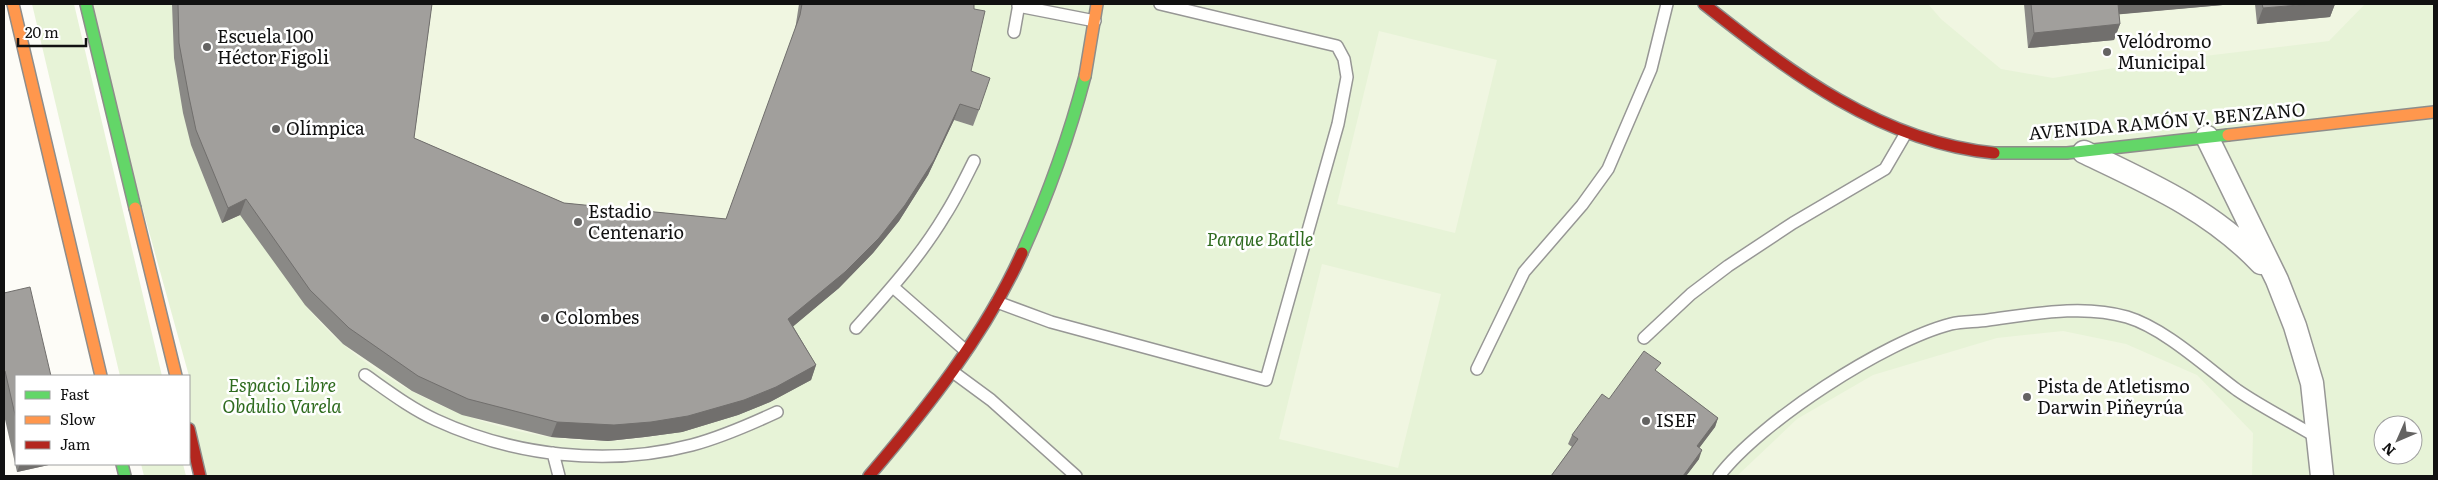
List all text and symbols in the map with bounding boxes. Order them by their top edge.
scale bar [18,15,85,47]
text: 20 m [25,20,59,43]
place label: Escuela 100 Héctor Figoli [217,22,329,70]
place label: Velódromo Municipal [2117,27,2212,75]
marker: Escuela 100 Héctor Figoli [201,41,213,53]
marker: Velódromo Municipal [2101,46,2113,58]
street label: AVENIDA RAMÓN V. BENZANO [2027,95,2306,146]
place label: Olímpica [286,114,365,141]
marker: Olímpica [270,123,282,135]
place label: Estadio Centenario [588,197,684,245]
marker: Estadio Centenario [572,216,584,228]
park label: Parque Batlle [1207,225,1313,252]
place label: Colombes [555,303,639,330]
marker: Colombes [539,312,551,324]
park label: Espacio Libre Obdulio Varela [222,371,342,419]
place label: Pista de Atletismo Darwin Piñeyrúa [2037,372,2190,420]
legend [15,375,190,465]
text: Fast [60,382,89,405]
marker: Pista de Atletismo Darwin Piñeyrúa [2021,391,2033,403]
place label: ISEF [1656,406,1697,433]
text: Slow [60,407,95,430]
marker: ISEF [1640,415,1652,427]
north arrow [2373,415,2423,465]
text: Jam [60,432,91,455]
text: N [2377,438,2399,461]

